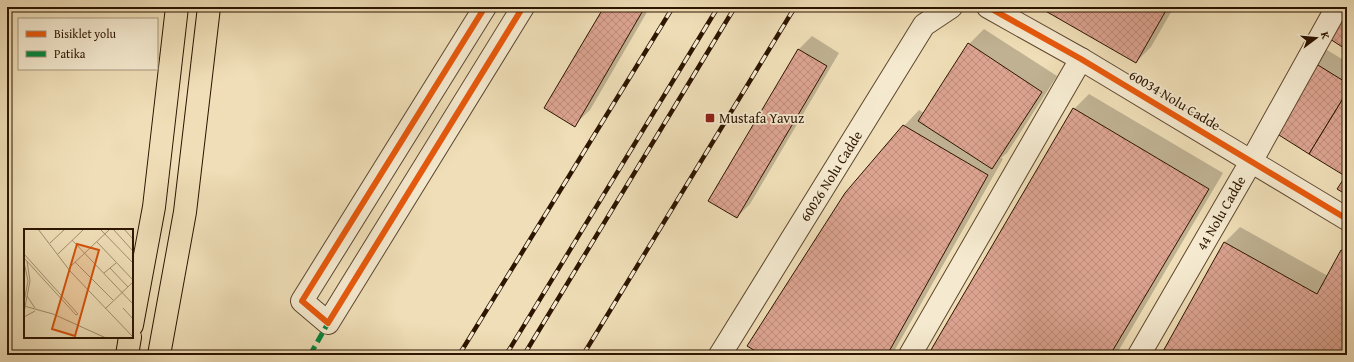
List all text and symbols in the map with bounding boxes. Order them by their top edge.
legend [18,18,158,70]
north arrow [1296,18,1336,58]
text: Bisiklet yolu [54,25,117,42]
text: K [1317,30,1334,41]
text: Patika [54,45,86,62]
street label: 60034 Nolu Cadde [1126,65,1225,135]
place label: Mustafa Yavuz [719,108,804,128]
marker: Mustafa Yavuz [704,112,716,124]
street label: 60026 Nolu Cadde [795,126,867,225]
street label: 44 Nolu Cadde [1192,172,1251,254]
inset map [24,229,133,338]

